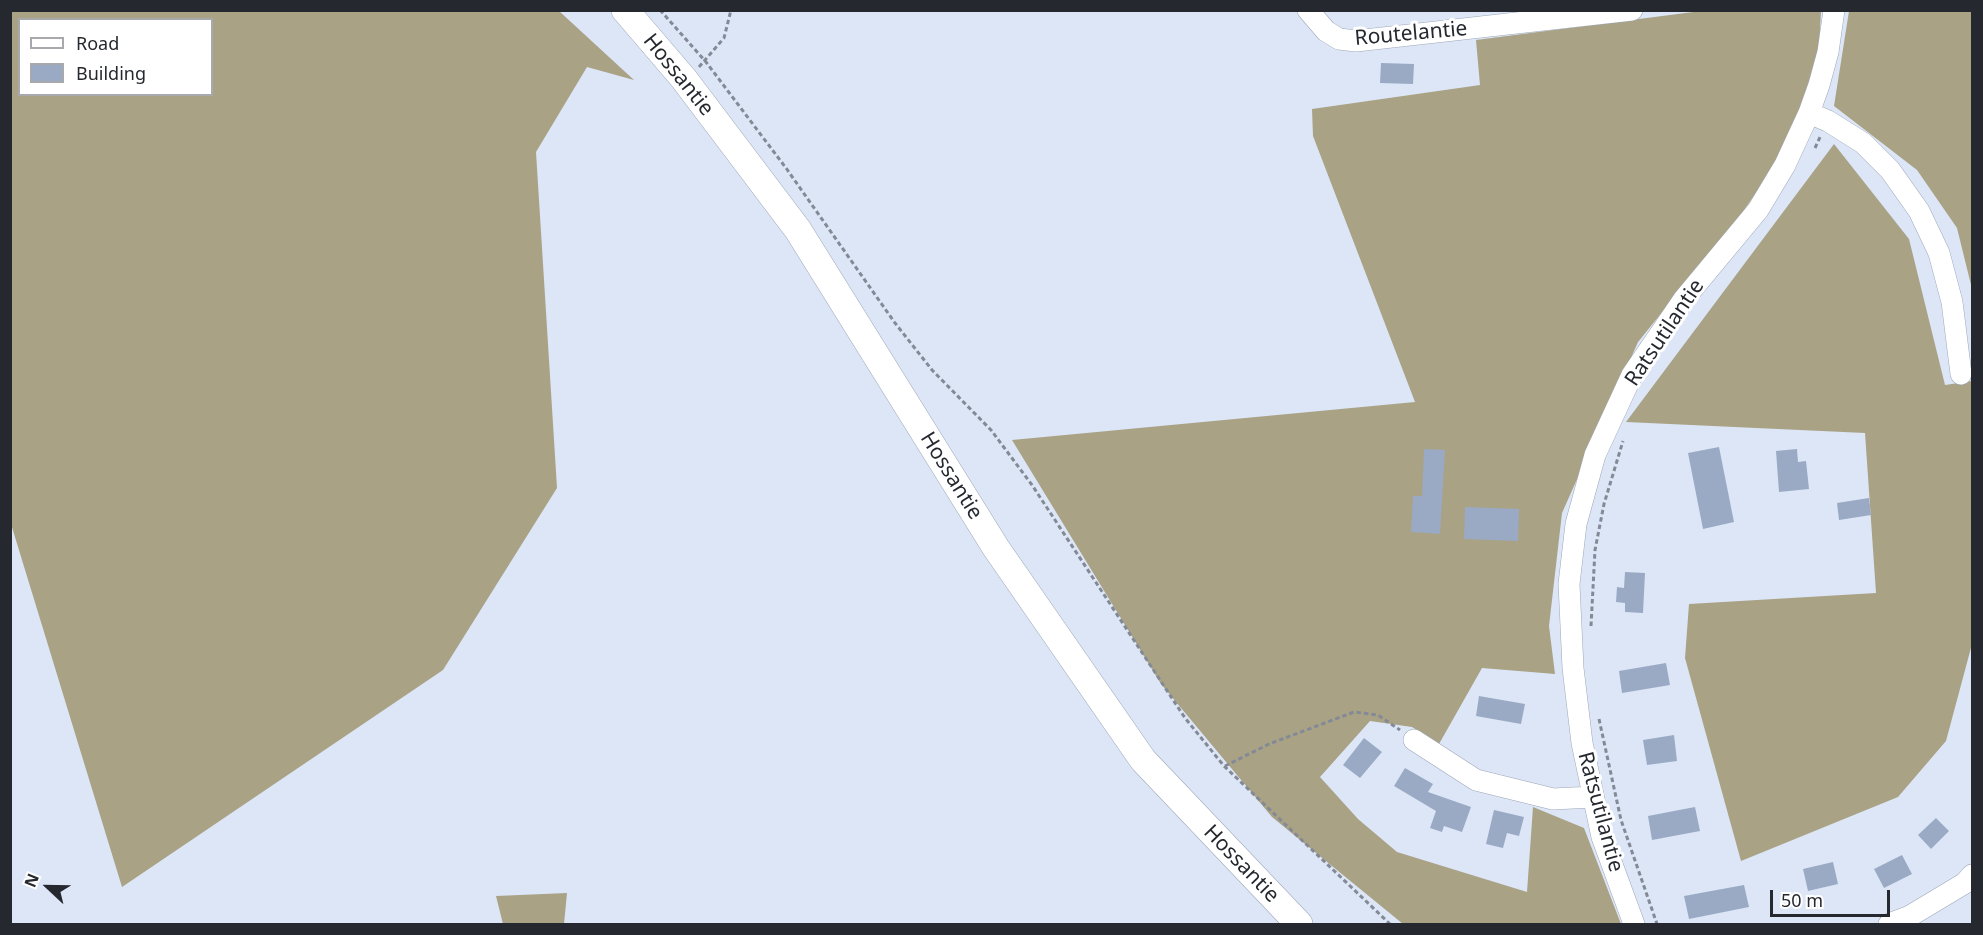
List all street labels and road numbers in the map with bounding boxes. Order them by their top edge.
street label: Routelantie [1354,17,1468,51]
street label: Hossantie [637,29,719,121]
street label: Ratsutilantie [1620,275,1710,391]
street label: Hossantie [914,428,988,524]
street label: Ratsutilantie [1572,749,1628,875]
street label: Hossantie [1198,820,1284,908]

